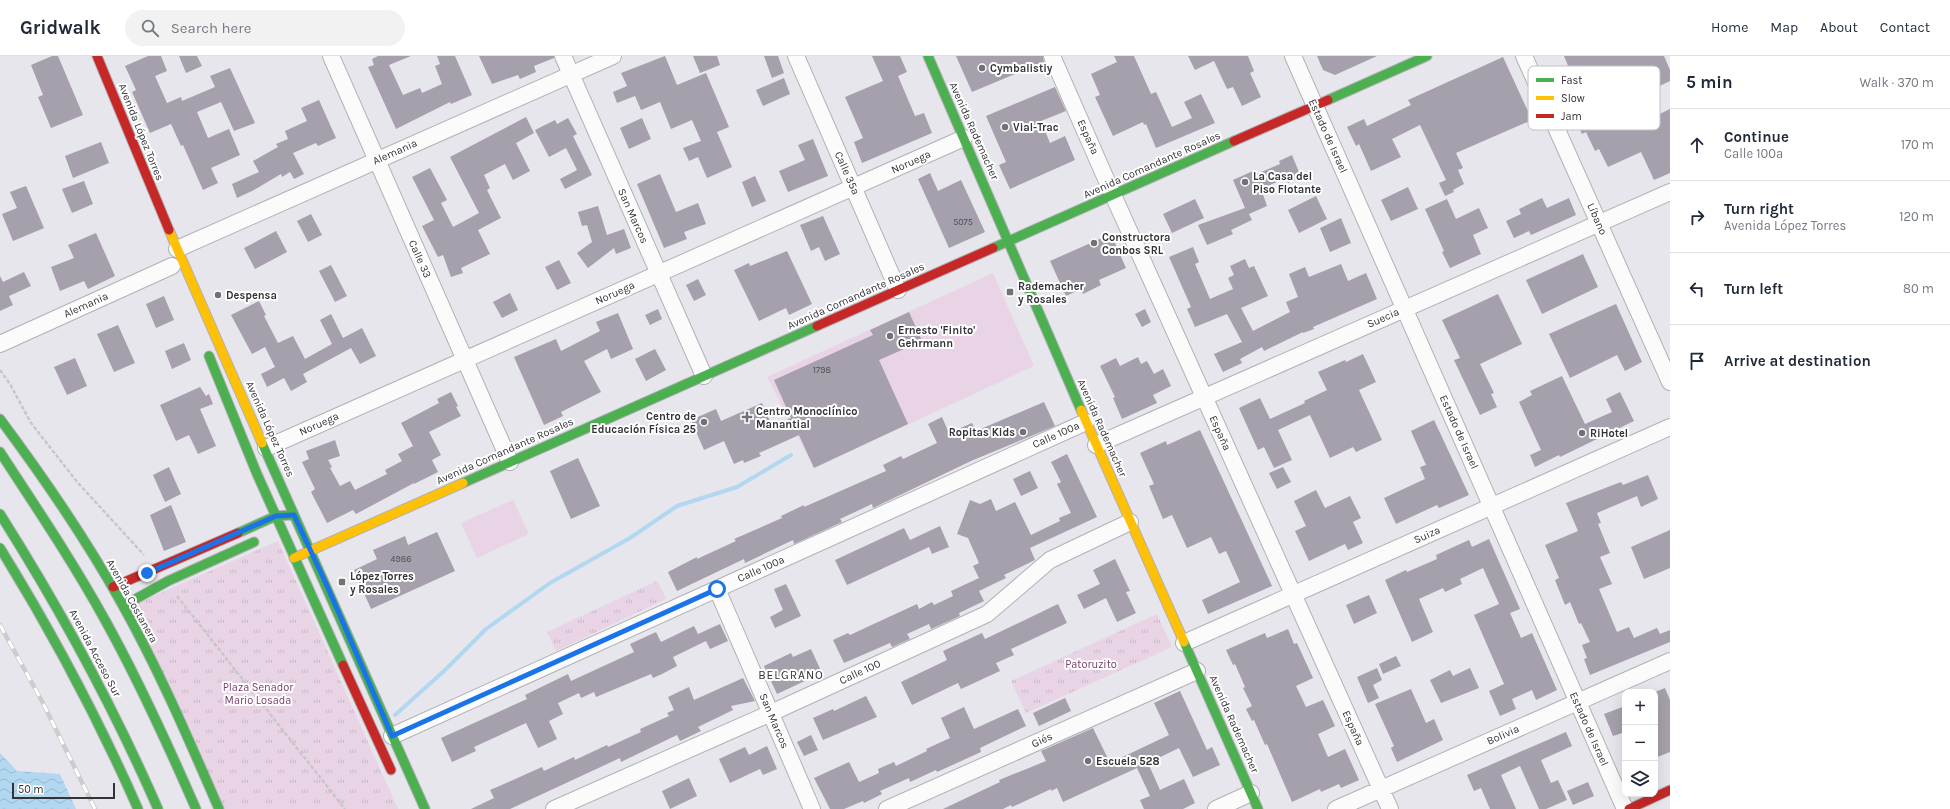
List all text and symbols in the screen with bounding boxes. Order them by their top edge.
search box [125,10,405,46]
text: Gridwalk [20,17,101,39]
icon: search [139,17,161,39]
text: Search here [171,19,251,37]
text: Home [1711,19,1748,36]
text: Map [1770,19,1798,36]
text: About [1820,19,1858,36]
text: Contact [1880,19,1930,36]
place label: Cymbalistiy [990,62,1053,75]
marker: Cymbalistiy [977,63,987,73]
legend [1528,66,1660,130]
text: 5 min [1686,72,1733,92]
text: Fast [1561,74,1582,87]
text: Walk · 370 m [1859,75,1934,90]
street label: Avenida Rademacher [947,80,1001,182]
street label: Avenida López Torres [116,82,166,183]
text: Slow [1561,92,1585,105]
street label: Estado de Israel [1306,97,1350,175]
text: Jam [1561,110,1582,123]
street label: España [1075,117,1101,157]
place label: Vial-Trac [1013,121,1059,134]
marker: Vial-Trac [1000,122,1010,132]
text: Continue [1724,128,1789,146]
street label: Avenida Comandante Rosales [1081,129,1223,201]
icon: ahead [1686,134,1708,156]
street label: Alemania [371,136,419,168]
text: 170 m [1901,137,1934,152]
text: Calle 100a [1724,146,1783,161]
street label: Noruega [889,148,933,176]
street label: Calle 35a [832,149,862,197]
place label: La Casa del Piso Flotante [1253,170,1321,196]
marker: La Casa del Piso Flotante [1240,177,1250,187]
street label: San Marcos [615,187,651,246]
text: Turn right [1724,200,1794,218]
street label: Líbano [1584,201,1610,237]
icon: right [1686,206,1708,228]
text: 120 m [1899,209,1934,224]
house number: 5075 [953,217,973,227]
text: Avenida López Torres [1724,218,1846,233]
place label: Constructora Conbos SRL [1102,231,1171,257]
street label: Calle 33 [406,238,434,280]
marker: Constructora Conbos SRL [1089,238,1099,248]
street label: Avenida Comandante Rosales [785,260,927,332]
icon: left [1686,278,1708,300]
street label: Noruega [593,279,637,307]
place label: Rademacher y Rosales [1018,280,1084,306]
text: Turn left [1724,280,1783,298]
text: 80 m [1903,281,1934,296]
marker: Rademacher y Rosales [1005,287,1015,297]
street label: Alemania [62,289,110,321]
place label: Despensa [226,289,277,302]
marker: Despensa [213,290,223,300]
street label: Suecia [1365,305,1401,331]
place label: Ernesto 'Finito' Gehrmann [898,324,975,350]
marker: Ernesto 'Finito' Gehrmann [885,331,895,341]
icon: arrive [1686,350,1708,372]
text: Arrive at destination [1724,352,1871,370]
house number: 1798 [813,365,831,375]
street label: Avenida Rademacher [1075,377,1129,479]
street label: Avenida López Torres [243,379,297,479]
street label: Estado de Israel [1437,393,1481,471]
place label: Centro Monoclínico Manantial [756,405,858,431]
street label: Noruega [297,410,341,438]
place label: Centro de Educación Física 25 [591,410,696,436]
marker: Centro Monoclínico Manantial [741,411,753,423]
street label: España [1207,413,1233,453]
street label: Avenida Comandante Rosales [434,415,576,487]
marker: Centro de Educación Física 25 [699,417,709,427]
street label: Calle 100a [1031,419,1081,451]
place label: Ropitas Kids [949,426,1015,439]
marker: Ropitas Kids [1018,427,1028,437]
place label: RiHotel [1590,427,1628,440]
marker: RiHotel [1577,428,1587,438]
street label: Suiza [1412,523,1442,547]
street label: Calle 100a [736,553,786,585]
house number: 4986 [391,554,411,564]
street label: Avenida Costanera [104,557,160,645]
route end [138,564,156,582]
place label: López Torres y Rosales [350,570,414,596]
marker: López Torres y Rosales [337,577,347,587]
route start [708,580,726,598]
street label: Avenida Acceso Sur [66,607,124,699]
street label: Calle 100 [837,657,883,687]
park label: Patoruzito [1065,658,1117,671]
district label: BELGRANO [758,668,824,682]
street label: Avenida Rademacher [1207,673,1261,775]
park label: Plaza Senador Mario Losada [223,681,293,707]
map controls [1622,689,1658,797]
button: + [1622,689,1658,725]
street label: Estado de Israel [1567,690,1611,768]
street label: San Marcos [757,691,792,751]
street label: España [1340,708,1366,748]
street label: Bolivia [1485,722,1521,748]
button: − [1622,725,1658,761]
street label: Giés [1029,730,1055,750]
place label: Escuela 528 [1096,755,1160,768]
marker: Escuela 528 [1083,756,1093,766]
button: layers [1622,761,1658,797]
scale bar [12,781,115,800]
text: 50 m [18,783,44,796]

